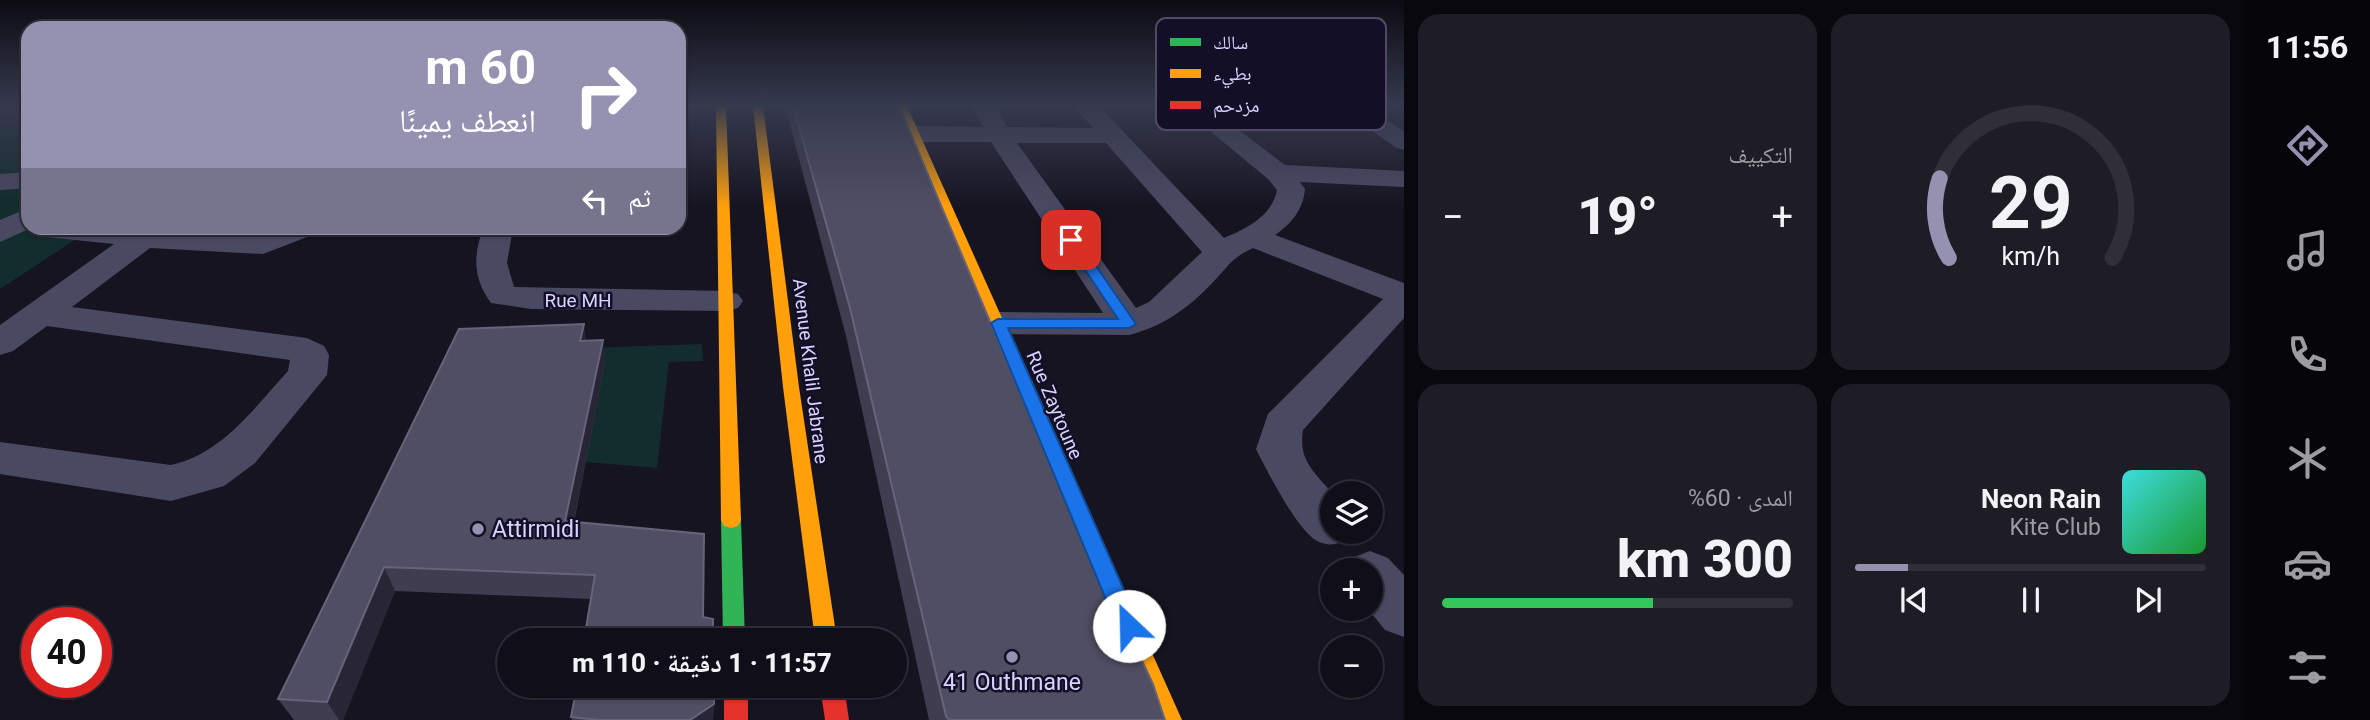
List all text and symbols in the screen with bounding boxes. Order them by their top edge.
legend [1156,18,1386,130]
text: 11:56 [2266,28,2348,66]
text: سالك [1213,31,1248,54]
text: 60 m [425,39,536,96]
icon: right [560,49,651,140]
text: بطيء [1213,62,1252,89]
text: مزدحم [1213,94,1259,118]
text: انعطف يمينًا [399,102,536,140]
icon: directions [2283,121,2332,170]
text: التكييف [1728,142,1793,169]
text: 29 [1989,160,2072,246]
icon: left [576,182,614,220]
text: ثم [628,183,651,213]
text: 19° [1577,186,1658,247]
text: − [1442,195,1464,239]
text: + [1771,195,1793,239]
pin [1041,210,1101,270]
icon: arrive [1052,221,1090,259]
icon: music [2283,226,2332,275]
text: km/h [2001,242,2060,271]
street label: Avenue Khalil Jabrane [788,277,833,465]
street label: Rue MH [544,289,612,312]
icon: phone [2283,330,2332,379]
street label: Rue Zaytoune [1021,348,1088,463]
icon: climate [2283,434,2332,483]
map controls [1320,481,1383,698]
button: layers [1320,481,1383,544]
text: Neon Rain [1981,484,2101,514]
text: المدى · 60% [1688,485,1793,512]
text: Kite Club [2009,514,2101,541]
place label: Attirmidi [492,516,580,543]
marker: Attirmidi [470,521,486,537]
text: 300 km [1617,529,1793,590]
icon: car [2283,539,2332,588]
button: + [1320,558,1383,621]
icon: previous [1895,581,1933,619]
icon: pause [2012,581,2050,619]
icon: next [2129,581,2167,619]
position arrow [1092,589,1166,663]
speed limit sign: 40 [21,607,112,698]
button: − [1320,635,1383,698]
icon: filters [2283,643,2332,692]
text: 11:57 · 1 دقيقة · 110 m [572,648,832,678]
marker: 41 Outhmane [1004,649,1020,665]
place label: 41 Outhmane [943,669,1081,696]

